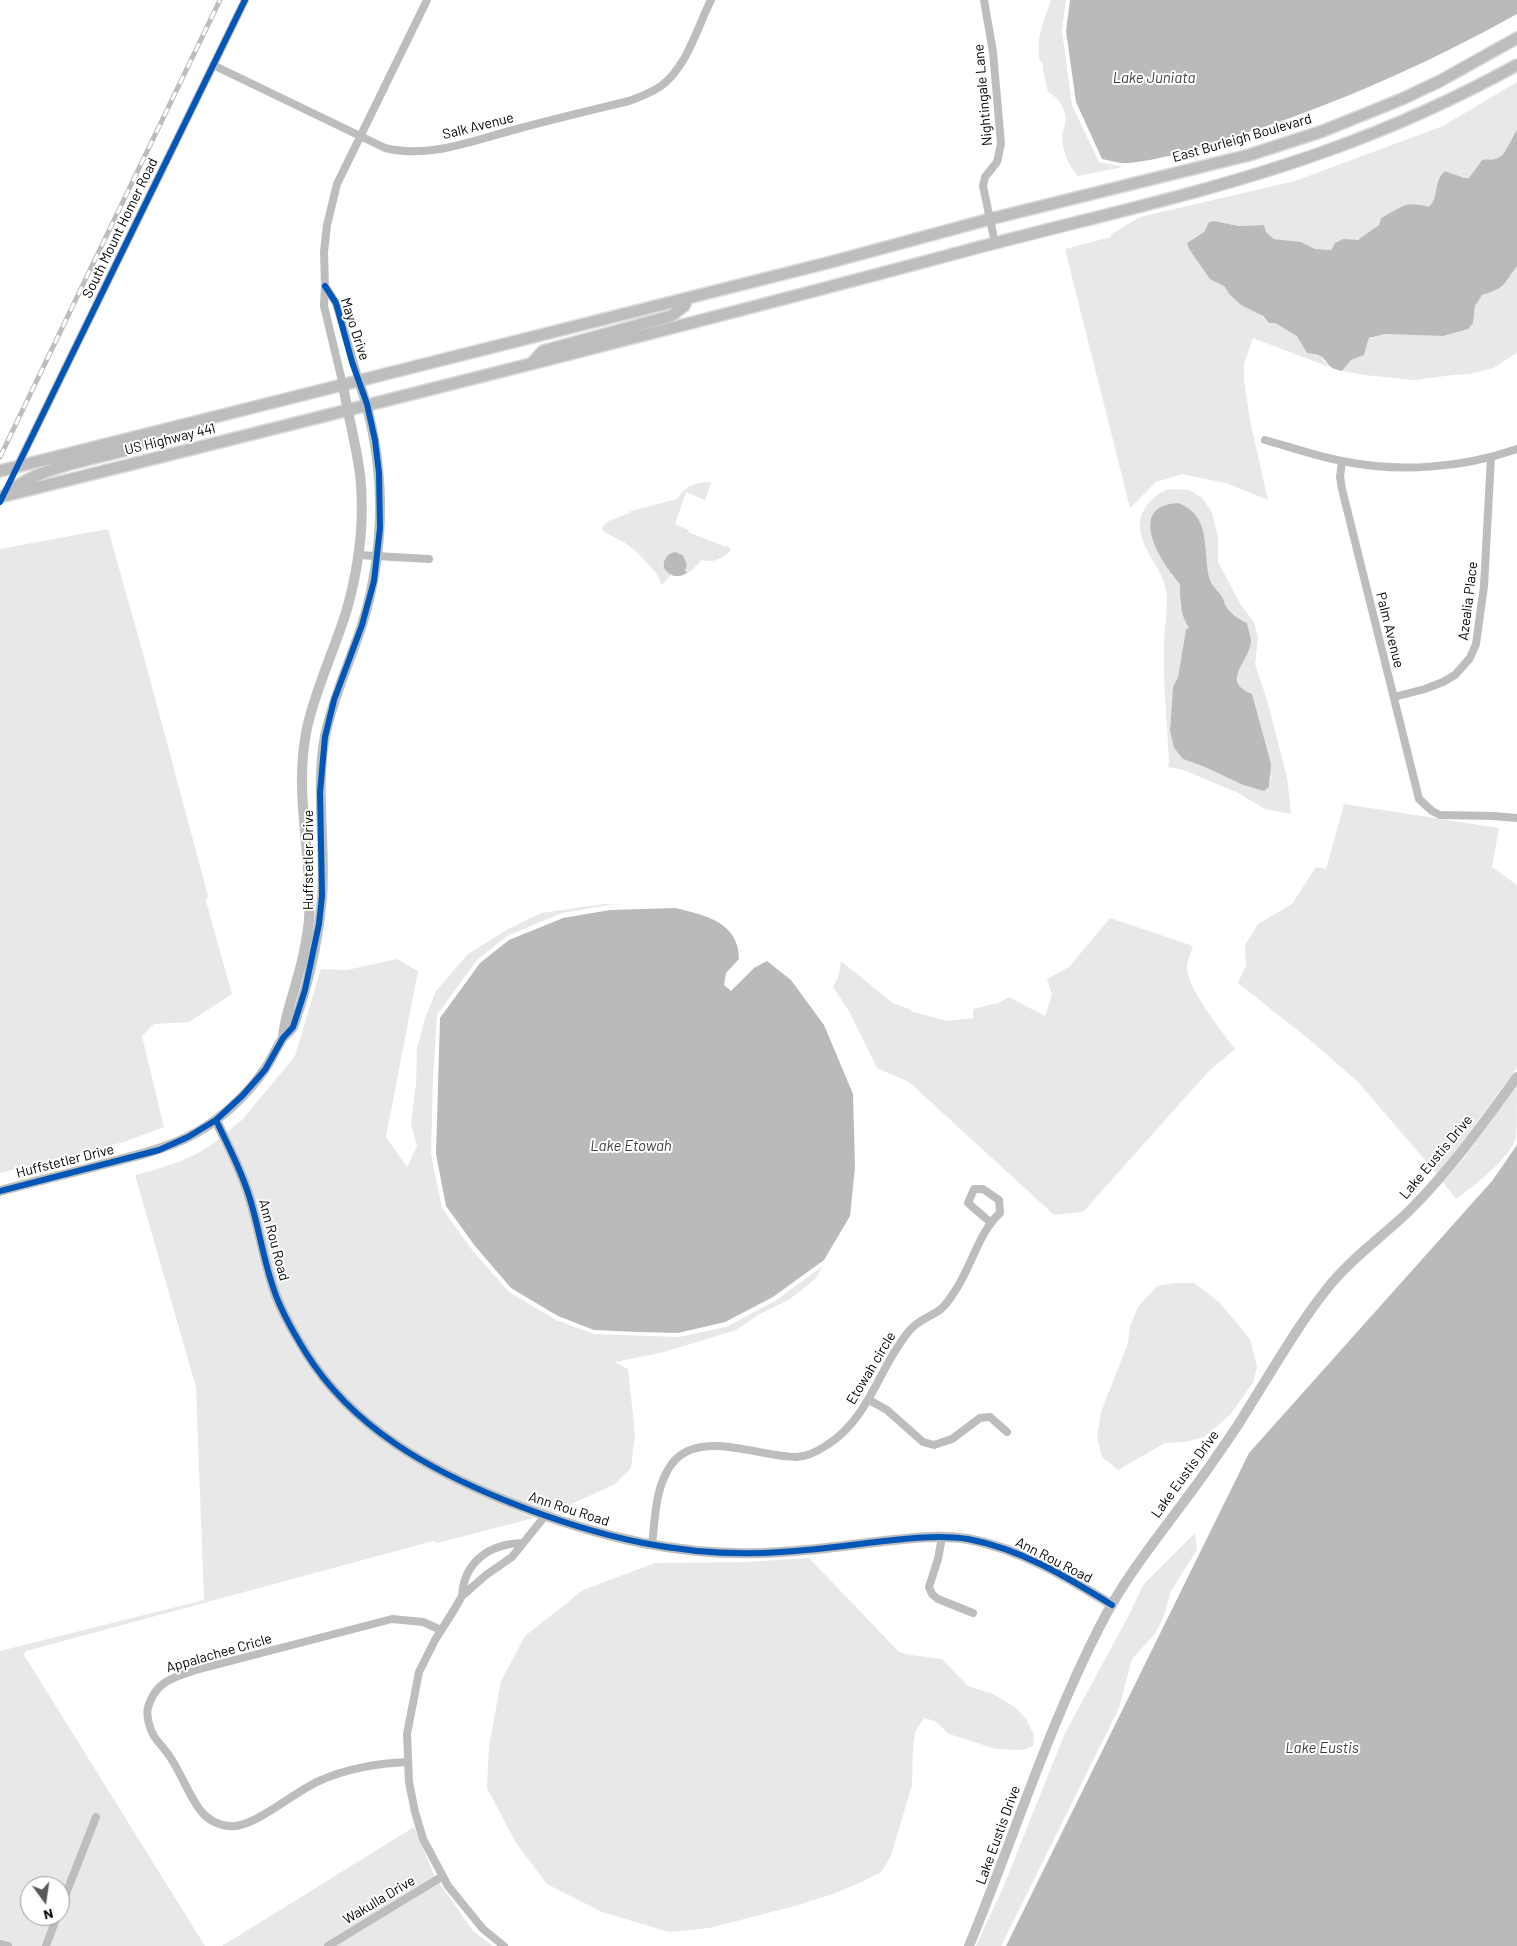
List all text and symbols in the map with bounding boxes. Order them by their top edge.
street label: Nightingale Lane [970,43,996,147]
water label: Lake Juniata [1113,69,1195,87]
street label: Salk Avenue [441,109,515,143]
street label: East Burleigh Boulevard [1170,110,1314,166]
street label: South Mount Homer Road [79,155,161,301]
street label: Mayo Drive [337,296,373,362]
street label: US Highway 441 [123,420,217,458]
street label: Azealia Place [1455,561,1481,641]
street label: Palm Avenue [1372,590,1408,670]
street label: Huffstetler Drive [300,810,316,910]
street label: Lake Eustis Drive [1396,1112,1476,1202]
water label: Lake Etowah [590,1137,672,1155]
street label: Huffstetler Drive [14,1141,116,1181]
street label: Ann Rou Road [255,1197,293,1283]
street label: Etowah circle [843,1329,899,1407]
street label: Lake Eustis Drive [1148,1427,1222,1521]
street label: Ann Rou Road [527,1488,611,1530]
street label: Ann Rou Road [1013,1533,1095,1587]
street label: Appalachee Cricle [164,1630,274,1676]
water label: Lake Eustis [1285,1739,1359,1757]
street label: Lake Eustis Drive [972,1783,1024,1887]
street label: Wakulla Drive [340,1872,418,1928]
north arrow [20,1876,70,1926]
text: N [42,1906,55,1924]

